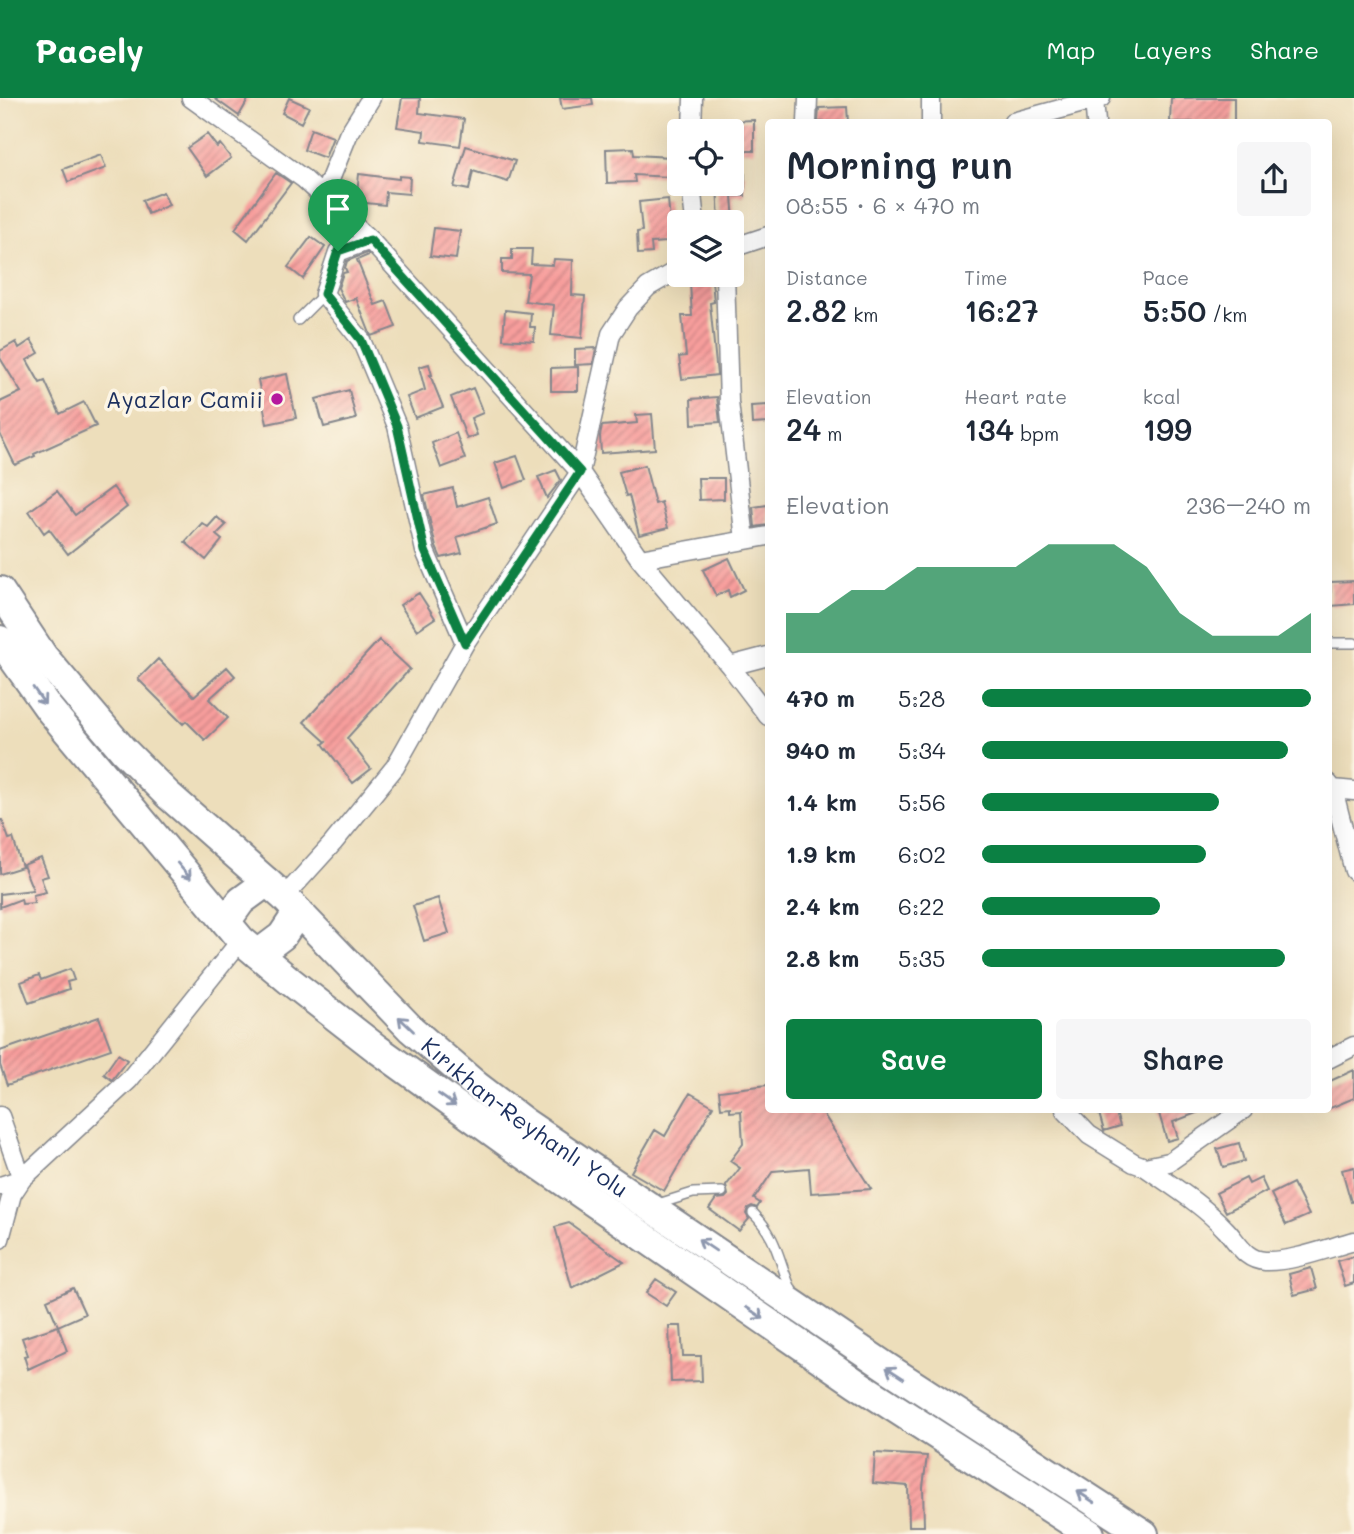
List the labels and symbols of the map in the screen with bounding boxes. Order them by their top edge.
pin [308,179,368,251]
place label: Ayazlar Camii [106,384,263,414]
marker: Ayazlar Camii [269,391,285,407]
one-way arrow [32,686,46,705]
one-way arrow [176,862,192,880]
one-way arrow [398,1015,415,1032]
street label: Kırıkhan-Reyhanlı Yolu [416,1030,634,1203]
one-way arrow [437,1093,456,1107]
one-way arrow [698,1238,717,1252]
one-way arrow [745,1306,764,1320]
one-way arrow [886,1366,906,1380]
one-way arrow [1077,1490,1097,1504]

